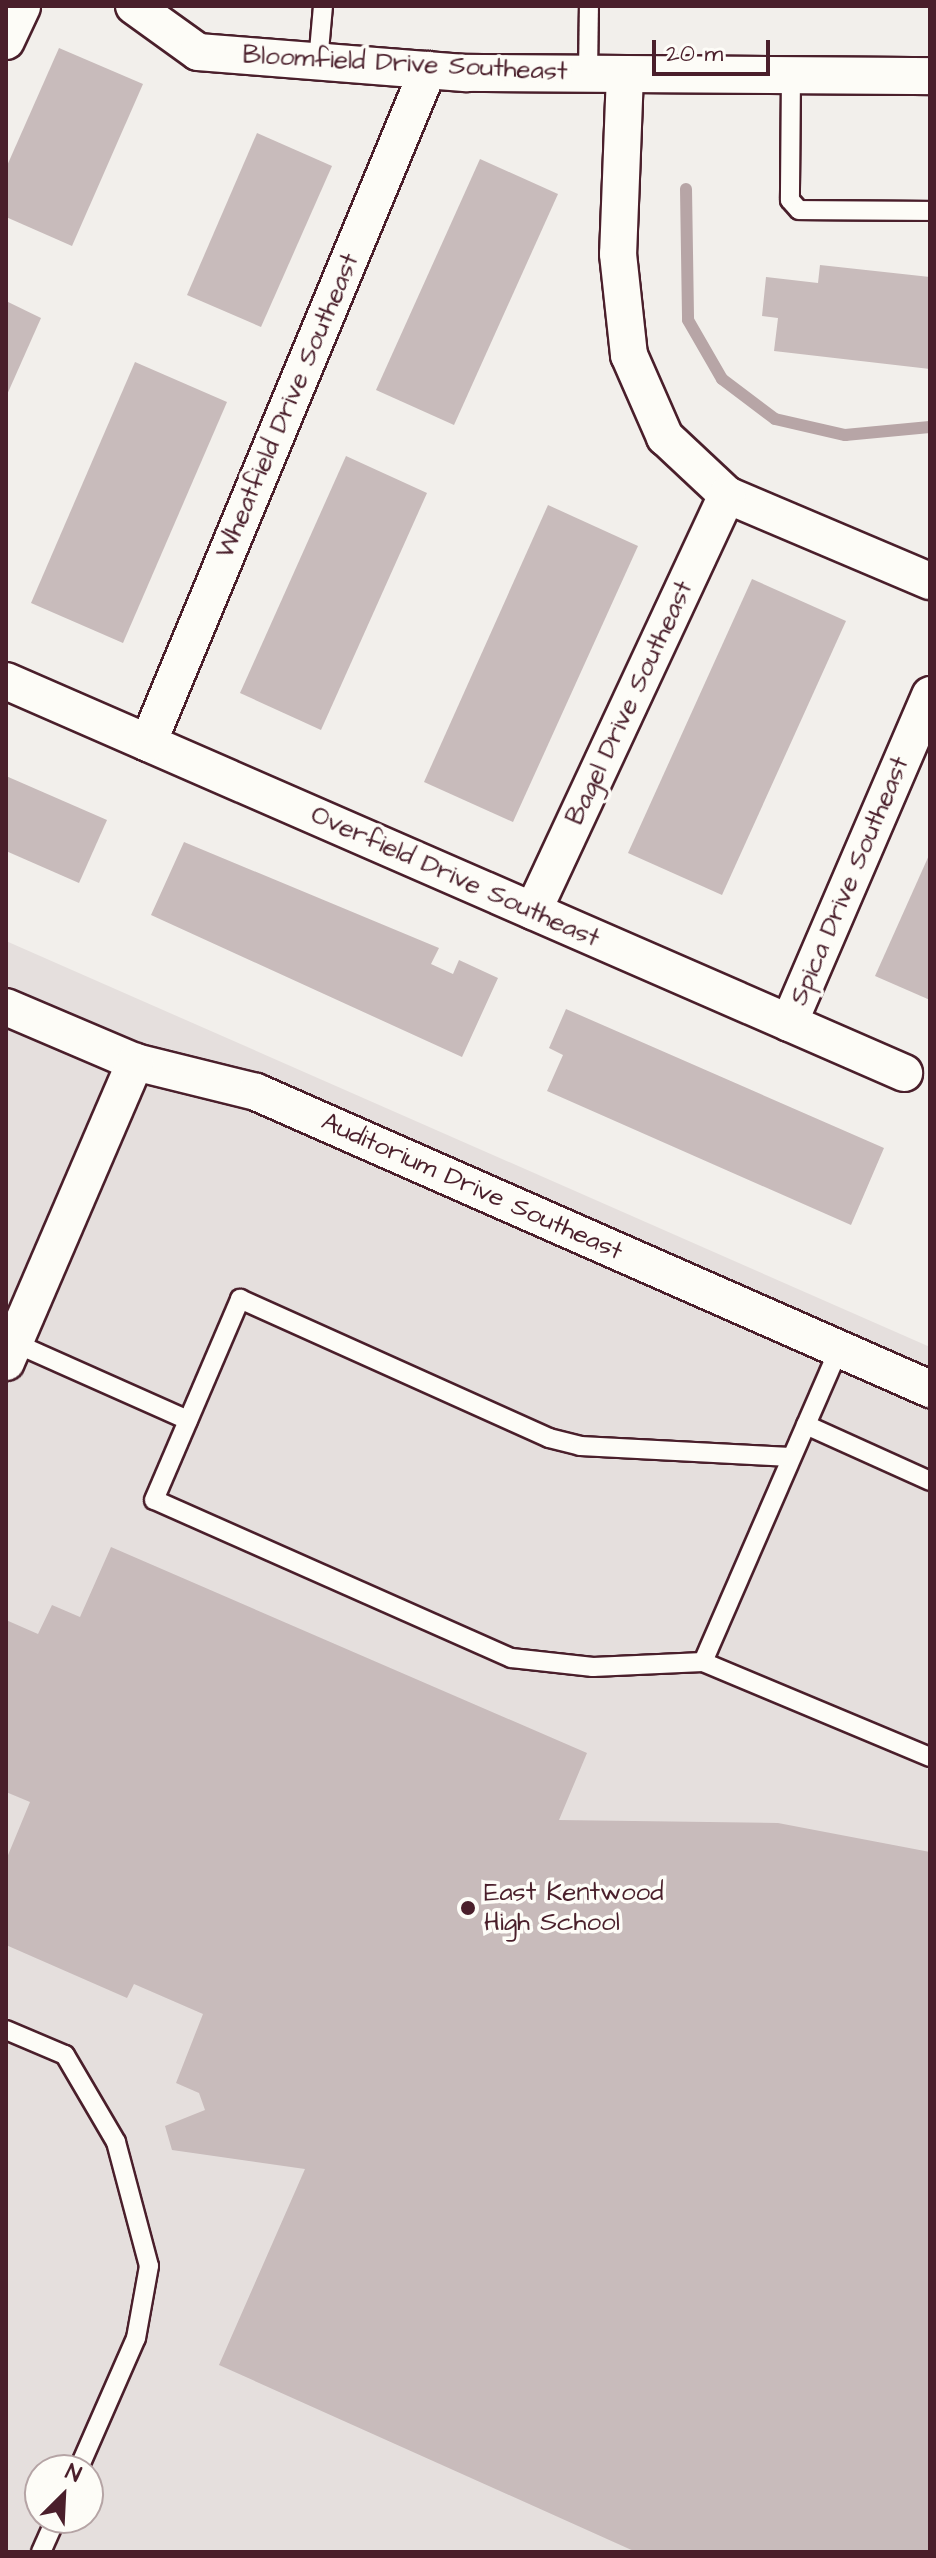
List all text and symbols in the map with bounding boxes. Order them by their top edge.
scale bar [656,24,774,74]
text: 20 m [666,37,723,71]
street label: Bloomfield Drive Southeast [242,40,568,88]
street label: Wheatfield Drive Southeast [210,249,366,563]
street label: Bagel Drive Southeast [560,576,700,830]
street label: Spica Drive Southeast [783,752,917,1010]
street label: Overfield Drive Southeast [306,799,604,955]
street label: Auditorium Drive Southeast [317,1106,627,1268]
place label: East Kentwood High School [484,1877,664,1938]
marker: East Kentwood High School [459,1899,477,1917]
north arrow [24,2454,104,2534]
text: N [61,2456,86,2490]

